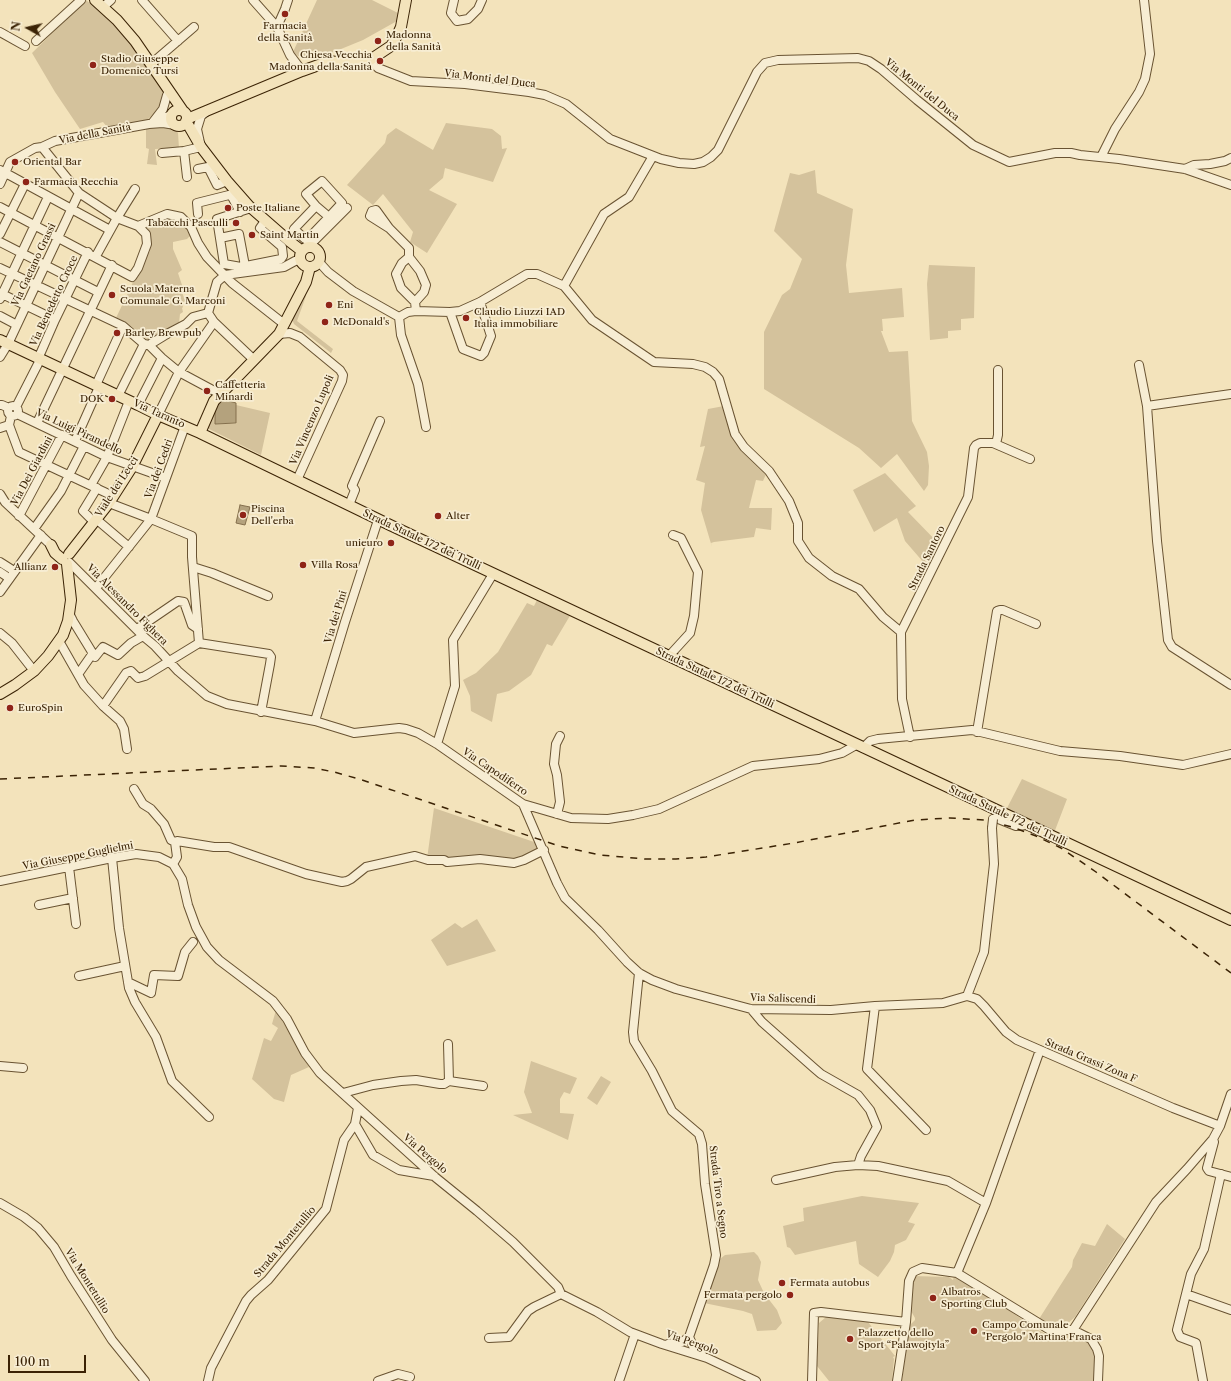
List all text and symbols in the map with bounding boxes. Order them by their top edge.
north arrow [8,8,48,48]
marker: Farmacia della Sanità [280,9,290,19]
place label: Farmacia della Sanità [258,20,312,44]
text: N [9,21,24,32]
place label: Madonna della Sanità [386,29,441,52]
marker: Madonna della Sanità [373,36,383,46]
place label: Chiesa Vecchia Madonna della Sanità [269,49,372,72]
place label: Stadio Giuseppe Domenico Tursi [101,53,179,76]
marker: Chiesa Vecchia Madonna della Sanità [375,56,385,66]
street label: Via Monti del Duca [883,56,961,124]
marker: Stadio Giuseppe Domenico Tursi [88,60,98,70]
street label: Via Monti del Duca [444,67,536,91]
street label: Via della Sanità [58,121,132,147]
place label: Oriental Bar [23,156,81,168]
marker: Oriental Bar [10,157,20,167]
place label: Farmacia Recchia [34,176,118,188]
marker: Farmacia Recchia [21,177,31,187]
place label: Poste Italiane [236,202,300,214]
marker: Poste Italiane [223,203,233,213]
place label: Tabacchi Pasculli [146,217,228,229]
marker: Tabacchi Pasculli [231,218,241,228]
street label: Via Gaetano Grassi [9,222,59,308]
place label: Saint Martin [260,229,319,241]
marker: Saint Martin [247,230,257,240]
street label: Via Benedetto Croce [28,254,80,348]
place label: Scuola Materna Comunale G. Marconi [120,283,225,306]
marker: Scuola Materna Comunale G. Marconi [107,290,117,300]
place label: Eni [337,299,353,311]
marker: Eni [324,300,334,310]
place label: Claudio Liuzzi IAD Italia immobiliare [474,306,565,330]
marker: Claudio Liuzzi IAD Italia immobiliare [461,313,471,323]
place label: McDonald's [333,316,389,328]
marker: McDonald's [320,317,330,327]
place label: Barley Brewpub [125,327,201,339]
marker: Barley Brewpub [112,328,122,338]
street label: Via Vincenzo Lupoli [288,373,336,467]
place label: Caffetteria Minardi [215,379,266,402]
marker: Caffetteria Minardi [202,386,212,396]
place label: DOK [80,393,104,405]
marker: DOK [107,394,117,404]
street label: Via Taranto [131,397,187,431]
street label: Via Luigi Pirandello [34,407,124,457]
street label: Via Dei Giardini [9,434,55,508]
street label: Via dei Cedri [143,438,175,500]
street label: Viale dei Lecci [93,454,141,520]
place label: Piscina Dell'erba [251,503,294,526]
street label: Strada Statale 172 dei Trulli [361,507,483,573]
marker: Piscina Dell'erba [238,510,248,520]
place label: Alter [446,510,470,522]
marker: Alter [433,511,443,521]
street label: Strada Santoro [906,524,948,592]
place label: unieuro [346,537,383,549]
marker: unieuro [386,538,396,548]
place label: Villa Rosa [311,559,358,571]
marker: Villa Rosa [298,560,308,570]
place label: Allianz [14,561,47,573]
marker: Allianz [50,562,60,572]
street label: Via Alessandro Fighera [84,562,170,648]
street label: Via dei Pini [322,589,350,645]
street label: Strada Statale 172 dei Trulli [654,645,776,711]
place label: EuroSpin [18,702,63,714]
marker: EuroSpin [5,703,15,713]
street label: Via Capodiferro [460,746,530,798]
street label: Strada Statale 172 dei Trulli [947,783,1069,849]
street label: Via Giuseppe Guglielmi [22,839,134,873]
street label: Via Saliscendi [750,992,816,1006]
street label: Strada Grassi Zona F [1043,1036,1139,1086]
street label: Via Pergolo [400,1132,450,1176]
street label: Strada Tiro a Segno [706,1145,730,1239]
street label: Strada Montetullio [252,1204,318,1280]
street label: Via Montetullio [62,1246,112,1316]
place label: Fermata autobus [790,1277,870,1289]
marker: Fermata autobus [777,1278,787,1288]
place label: Albatros Sporting Club [941,1286,1007,1310]
place label: Fermata pergolo [704,1289,782,1301]
marker: Fermata pergolo [785,1290,795,1300]
marker: Albatros Sporting Club [928,1293,938,1303]
place label: Campo Comunale "Pergolo" Martina Franca [982,1319,1101,1342]
marker: Campo Comunale "Pergolo" Martina Franca [969,1326,979,1336]
place label: Palazzetto dello Sport “Palawojtyla” [858,1327,949,1350]
street label: Via Pergolo [664,1328,720,1358]
marker: Palazzetto dello Sport “Palawojtyla” [845,1334,855,1344]
scale bar [10,1347,88,1373]
text: 100 m [15,1354,50,1369]

